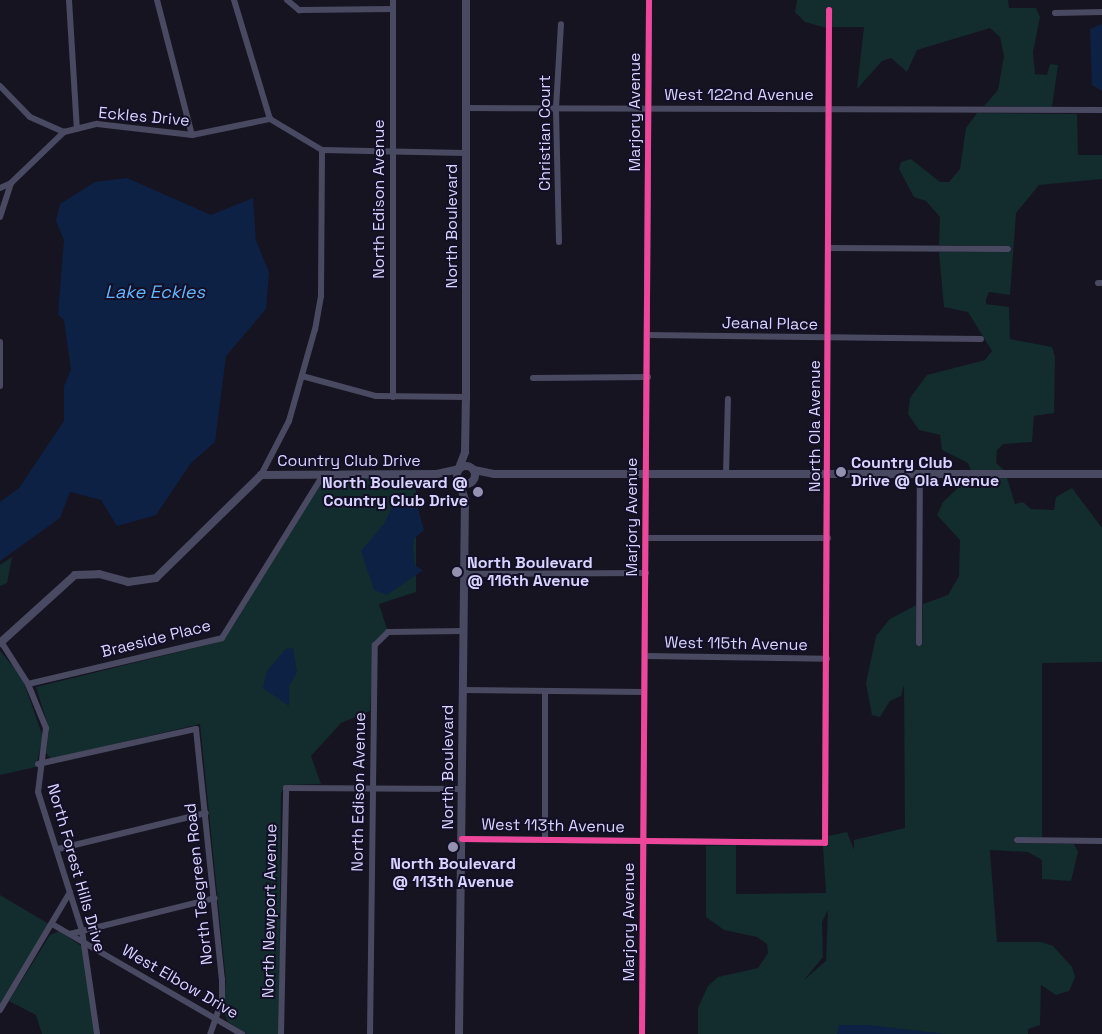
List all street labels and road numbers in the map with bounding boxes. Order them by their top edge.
street label: Marjory Avenue [625,52,645,172]
street label: Christian Court [535,75,555,191]
street label: West 122nd Avenue [664,85,814,105]
street label: Eckles Drive [98,103,190,131]
street label: North Edison Avenue [369,119,389,279]
street label: North Boulevard [442,164,462,288]
street label: Jeanal Place [722,314,818,334]
street label: North Ola Avenue [805,360,825,492]
street label: Country Club Drive [277,451,421,471]
street label: Marjory Avenue [622,457,642,577]
street label: Braeside Place [99,616,213,662]
street label: West 115th Avenue [664,633,808,655]
street label: North Boulevard [438,705,458,829]
street label: North Edison Avenue [348,712,370,872]
street label: North Forest Hills Drive [43,782,109,954]
street label: North Teegreen Road [181,802,217,966]
street label: West 113th Avenue [481,815,625,837]
street label: North Newport Avenue [259,823,281,999]
street label: Marjory Avenue [619,862,639,982]
street label: West Elbow Drive [118,941,242,1023]

